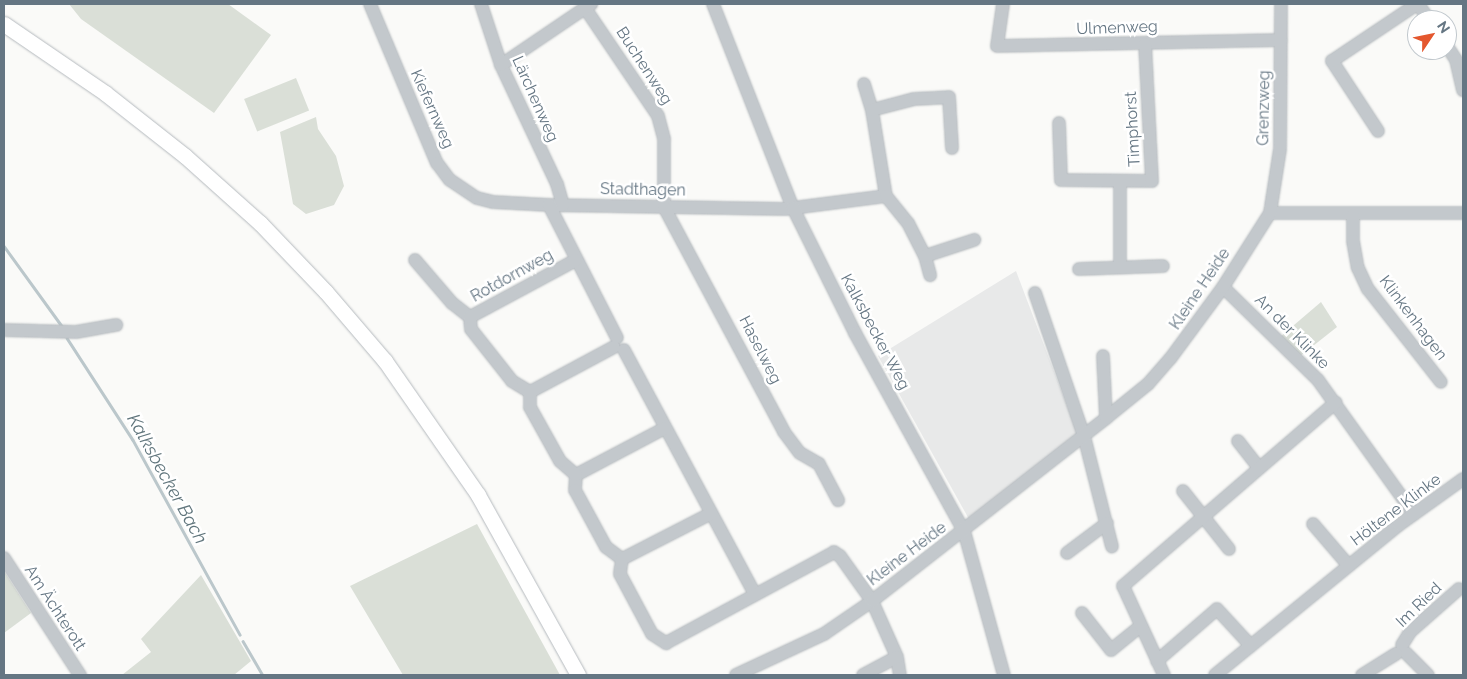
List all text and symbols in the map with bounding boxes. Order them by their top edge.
north arrow [1407,10,1457,60]
street label: Ulmenweg [1076,17,1158,39]
text: N [1434,18,1453,36]
street label: Buchenweg [612,24,676,108]
street label: Lärchenweg [508,53,562,145]
street label: Kiefernweg [406,67,458,151]
street label: Grenzweg [1254,70,1274,146]
street label: Timphorst [1121,91,1145,167]
street label: Stadthagen [600,180,686,200]
street label: Kleine Heide [1166,245,1234,333]
street label: Rotdornweg [468,246,556,306]
street label: Kalksbecker Weg [836,270,914,394]
street label: Klinkenhagen [1375,272,1451,364]
street label: An der Klinke [1251,291,1333,373]
street label: Haselweg [735,313,785,387]
water label: Kalksbecker Bach [122,410,212,548]
street label: Höltene Klinke [1347,470,1445,550]
street label: Kleine Heide [864,518,950,590]
street label: Am Ächterott [20,562,90,654]
street label: Im Ried [1392,579,1446,631]

